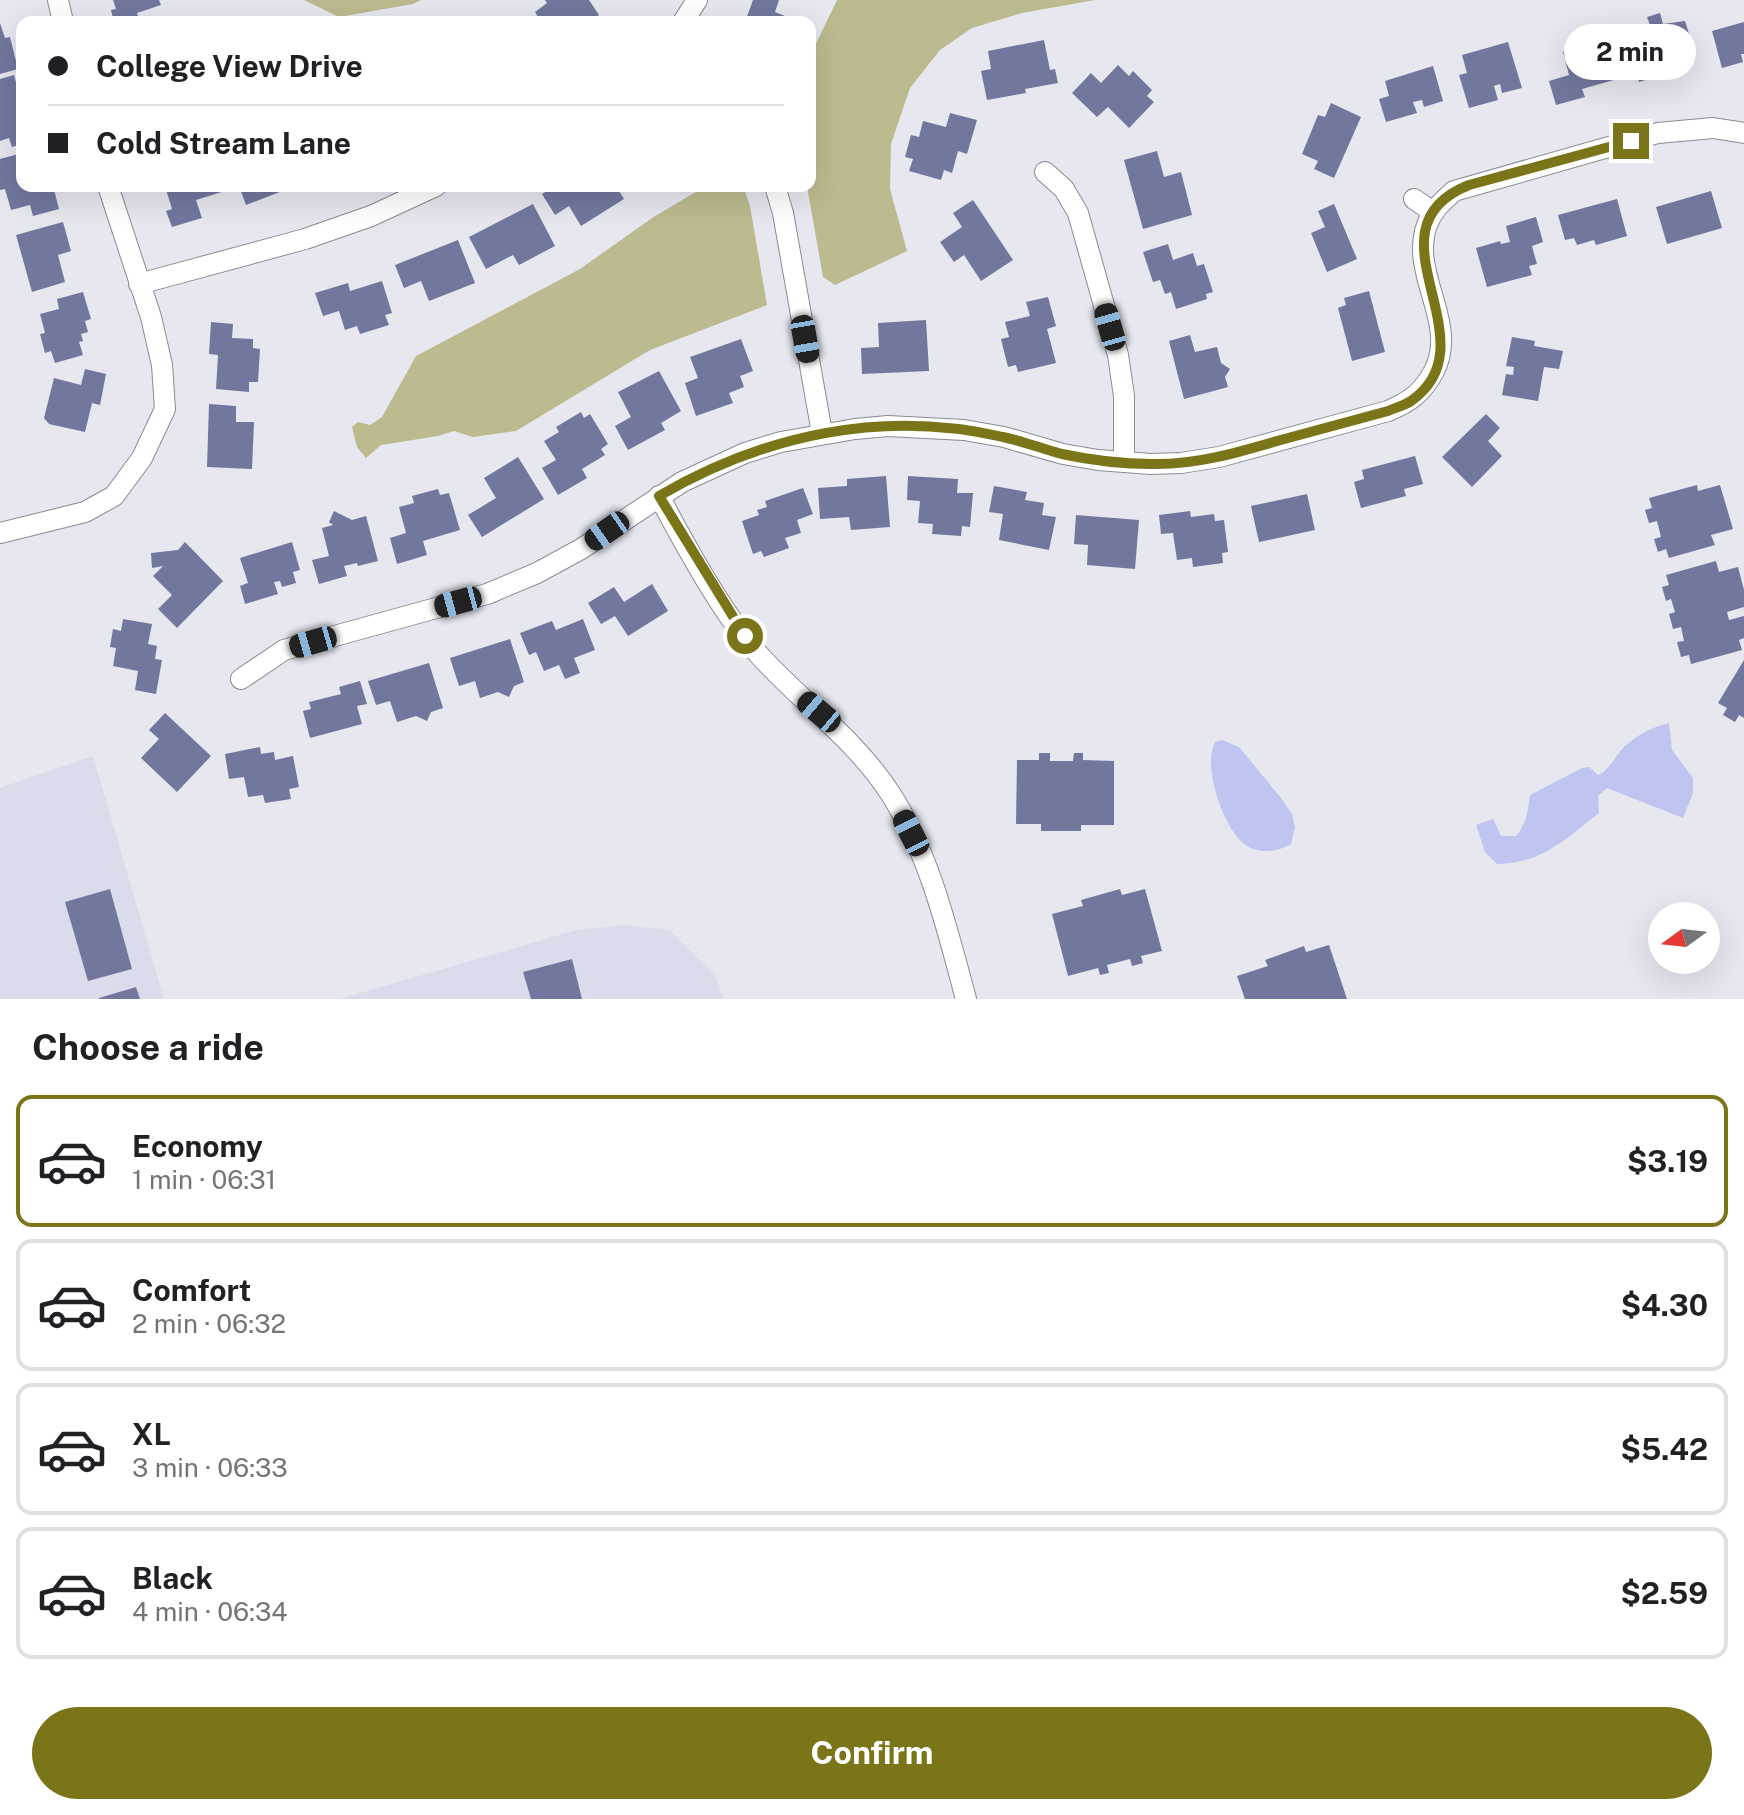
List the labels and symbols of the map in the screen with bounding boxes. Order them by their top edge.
callout: 2 min [1565,25,1697,81]
route end [1613,123,1649,159]
car [1092,301,1128,353]
car [789,313,821,365]
car [580,507,634,555]
car [432,584,484,620]
route start [727,618,763,654]
car [287,624,339,660]
car [793,687,845,737]
car [889,806,933,860]
north arrow [1648,902,1720,974]

